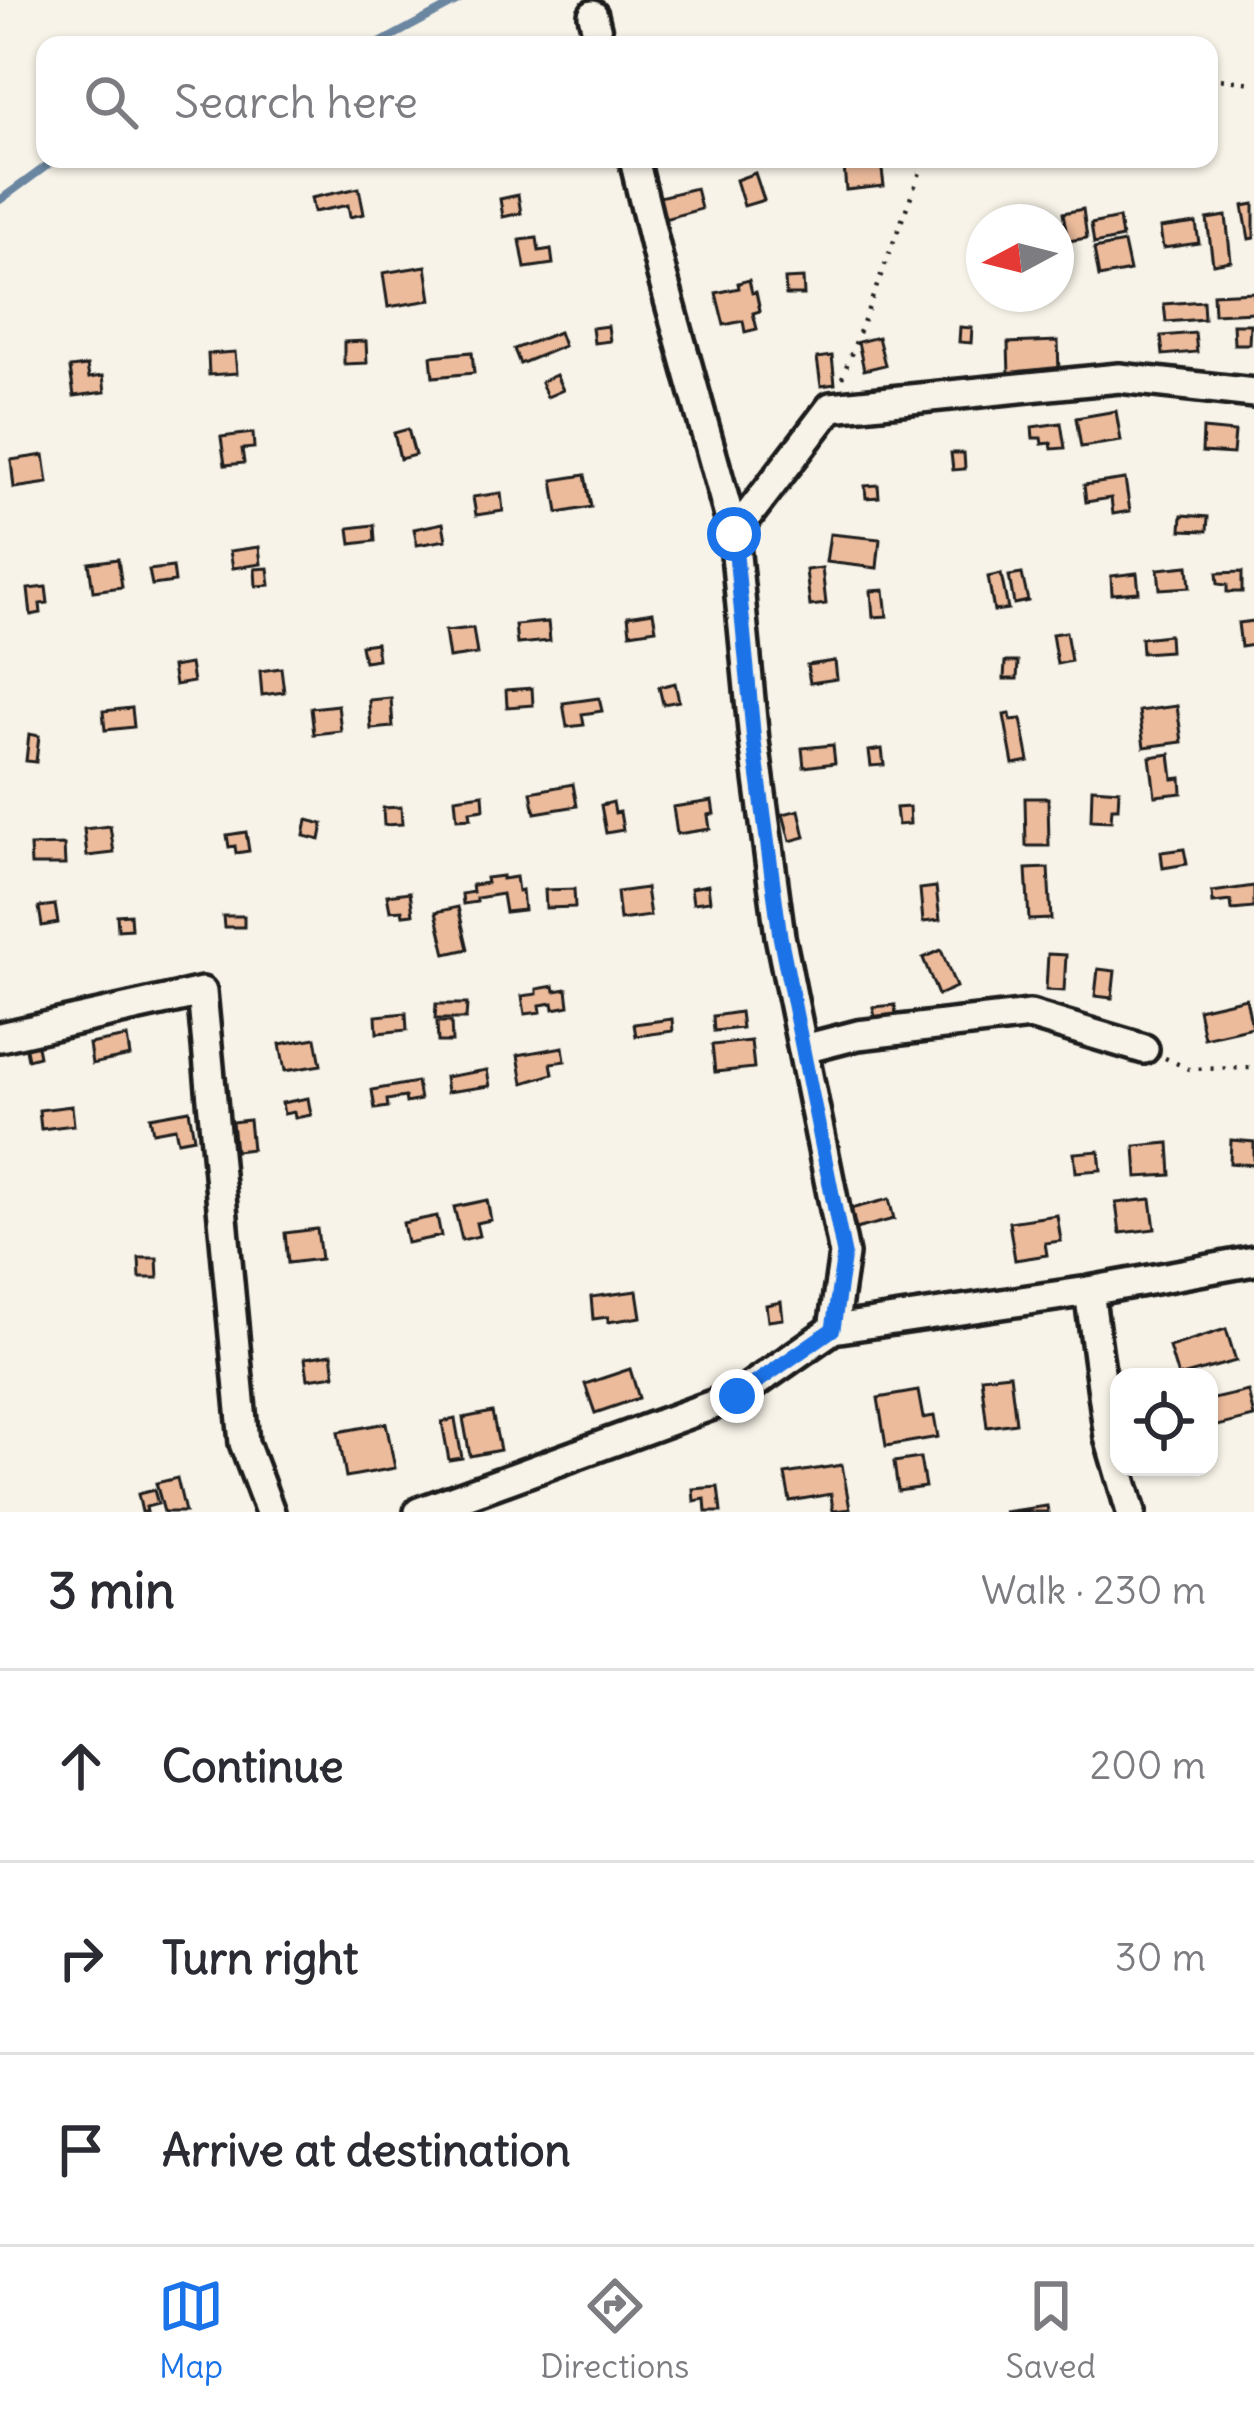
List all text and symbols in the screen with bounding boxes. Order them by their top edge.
search box [36,36,1218,168]
icon: search [78,69,144,135]
text: Search here [174,74,418,130]
north arrow [966,204,1074,312]
route start [707,507,761,561]
map controls [1110,1368,1218,1476]
button: locate [1110,1368,1218,1476]
route end [710,1369,764,1423]
text: 3 min [48,1558,175,1622]
text: Walk · 230 m [981,1566,1206,1615]
icon: ahead [48,1733,114,1799]
text: Continue [162,1738,344,1794]
text: 200 m [1090,1741,1206,1790]
icon: right [48,1925,114,1991]
text: Turn right [162,1930,358,1986]
text: 30 m [1115,1933,1206,1982]
icon: arrive [48,2117,114,2183]
text: Arrive at destination [162,2122,571,2178]
tab: Map [158,2273,224,2387]
tab: Directions [540,2273,689,2387]
tab: Saved [1006,2273,1096,2387]

